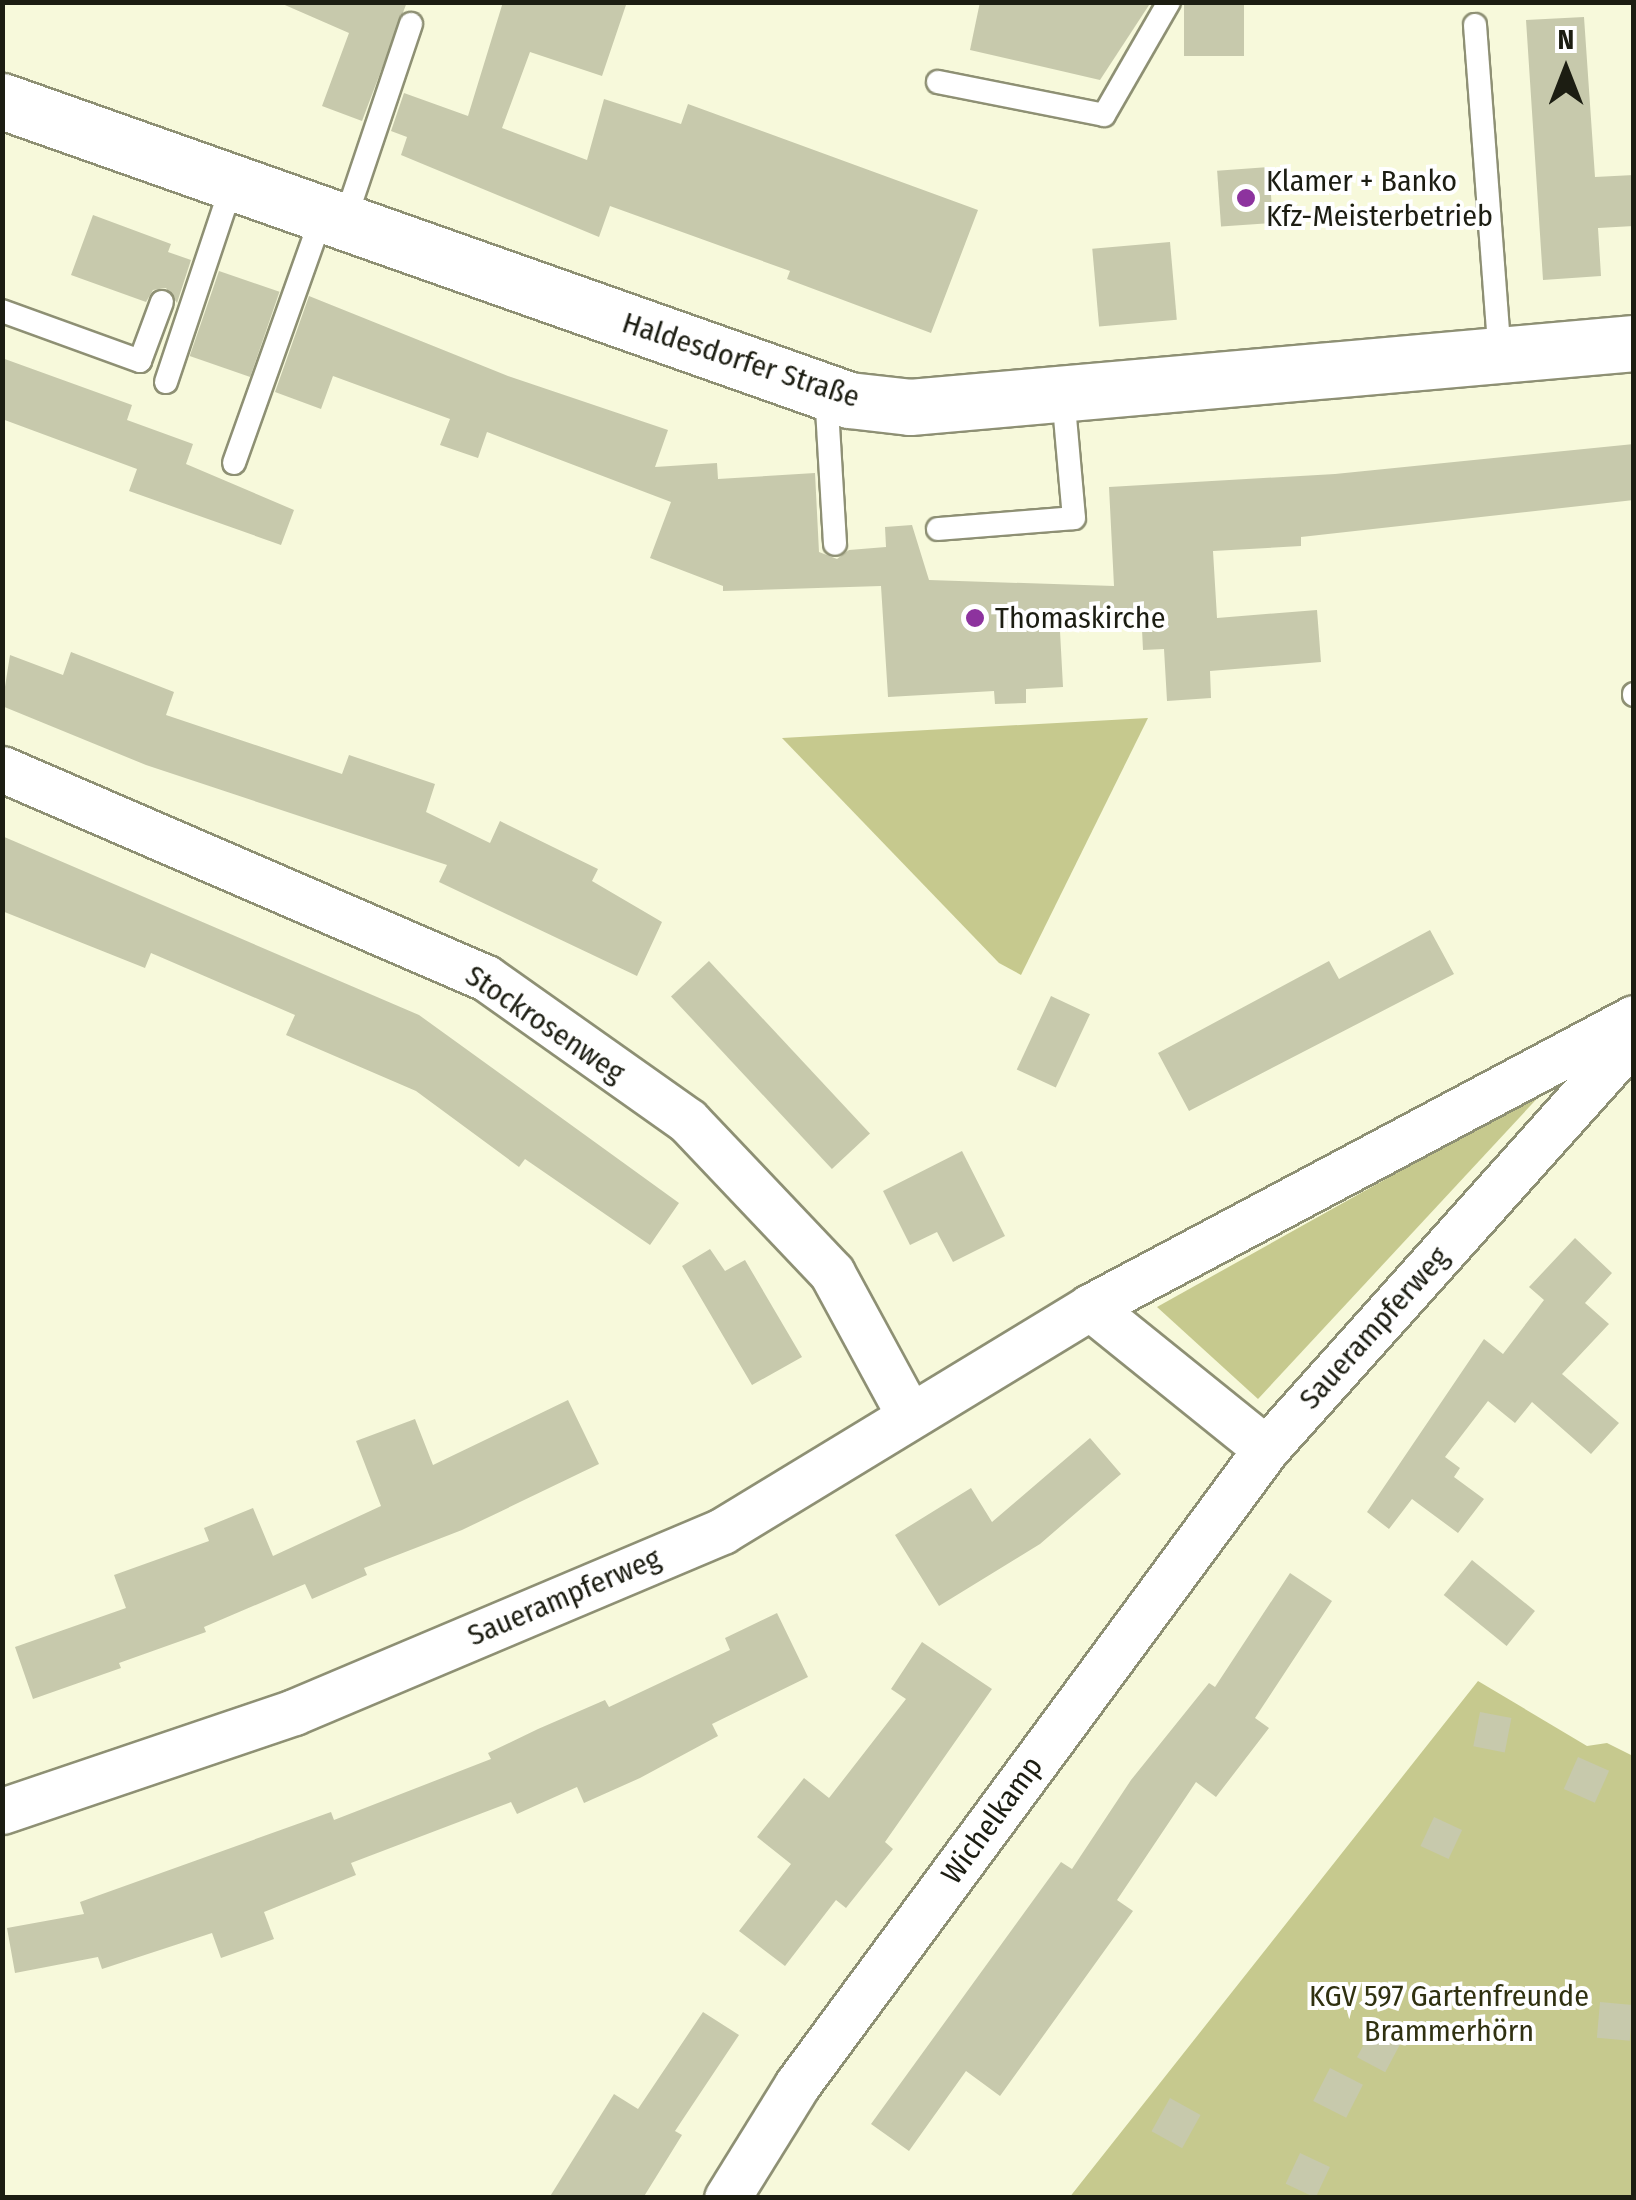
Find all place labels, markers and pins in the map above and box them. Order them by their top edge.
place label: Klamer + Banko Kfz-Meisterbetrieb [1266,163,1493,234]
marker: Klamer + Banko Kfz-Meisterbetrieb [1235,187,1257,209]
place label: Thomaskirche [995,600,1165,636]
marker: Thomaskirche [964,607,986,629]

